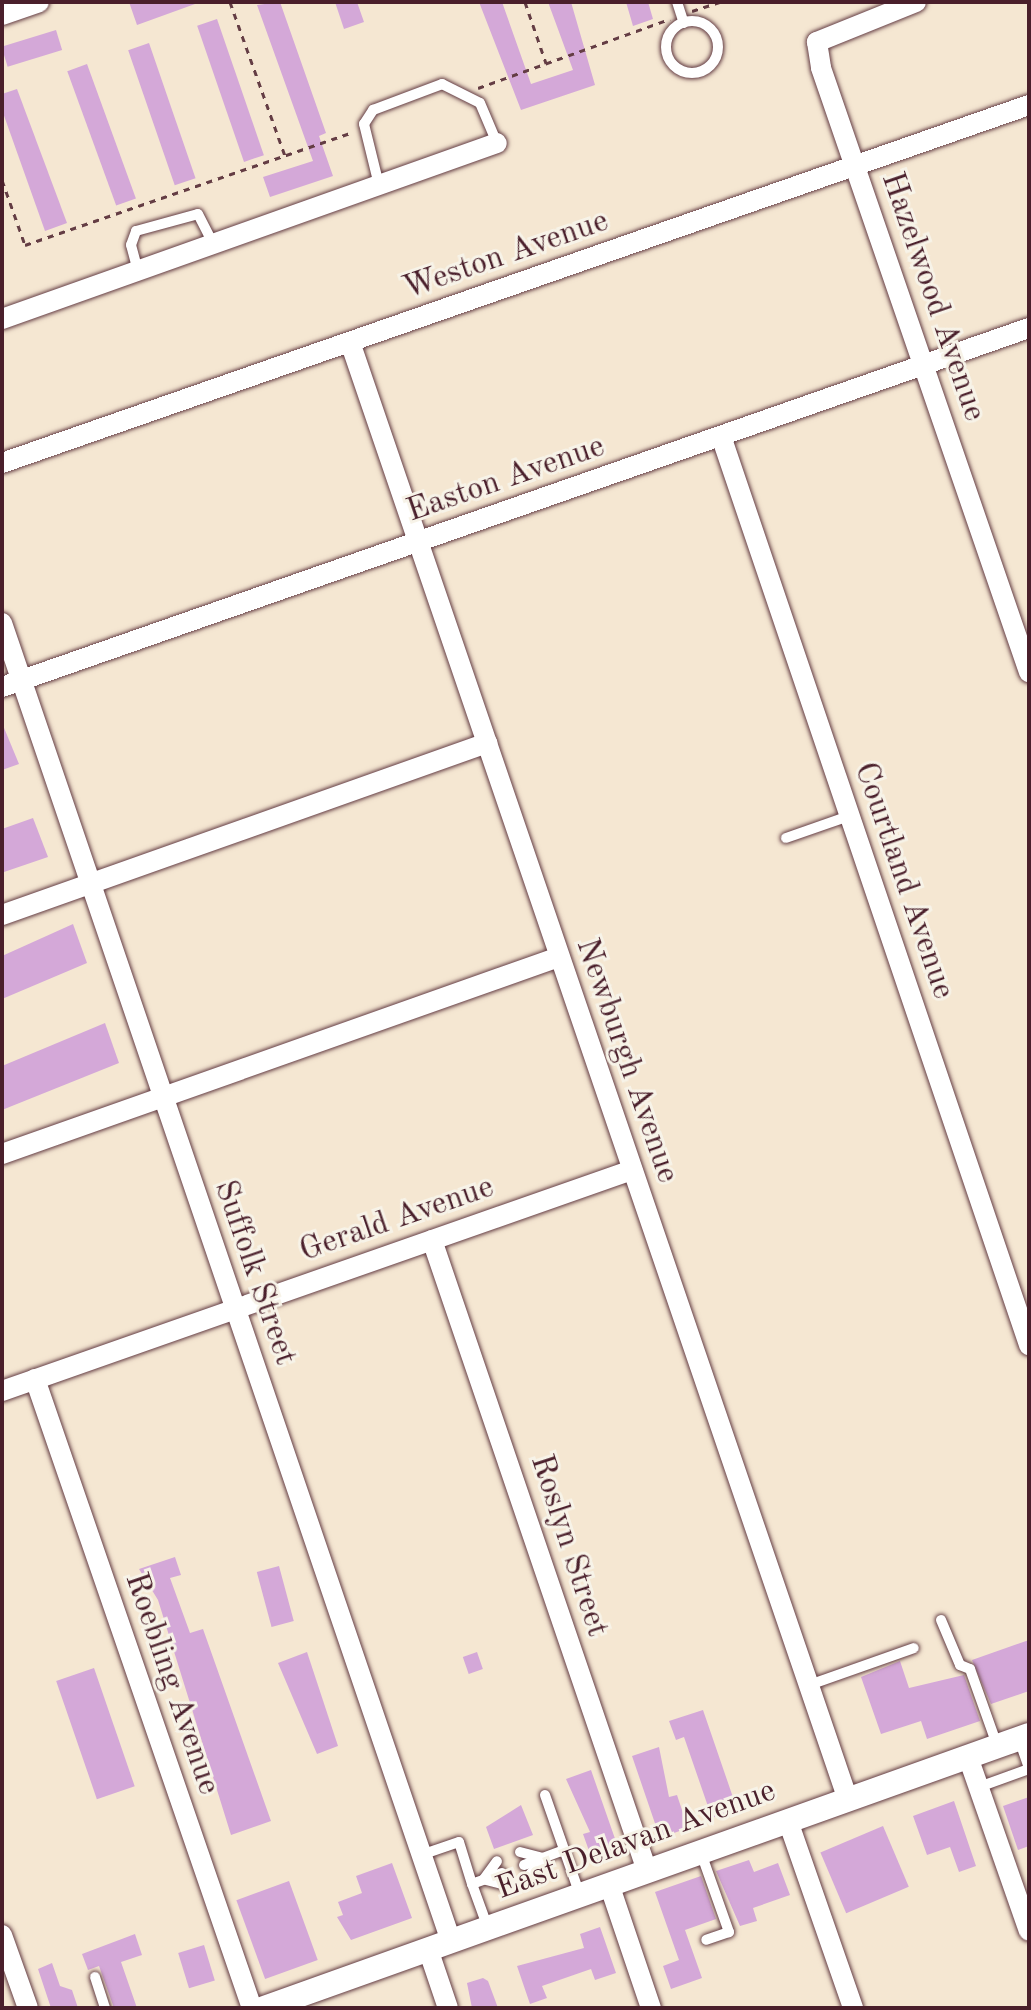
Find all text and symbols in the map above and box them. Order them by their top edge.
street label: Hazelwood Avenue [871,167,993,427]
street label: Weston Avenue [398,203,614,309]
street label: Easton Avenue [402,428,610,532]
street label: Courtland Avenue [845,758,961,1004]
street label: Newburgh Avenue [566,934,686,1188]
street label: Gerald Avenue [295,1169,499,1271]
street label: Suffolk Street [204,1176,304,1370]
street label: Roslyn Street [520,1450,616,1642]
street label: Roebling Avenue [115,1568,227,1800]
street label: East Delavan Avenue [491,1773,781,1909]

